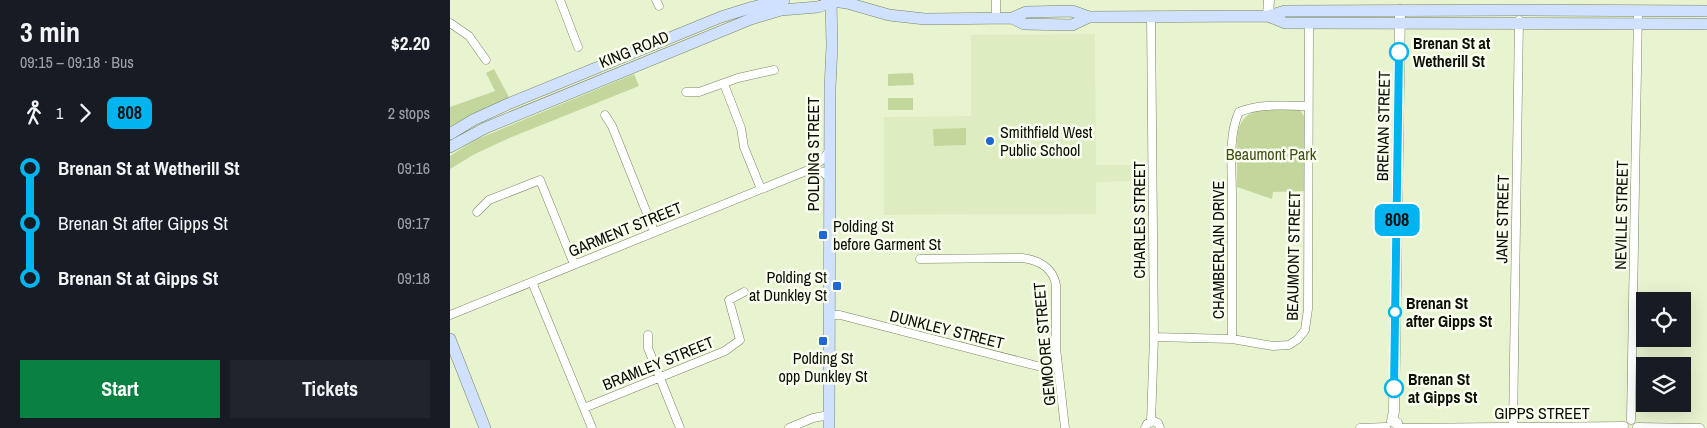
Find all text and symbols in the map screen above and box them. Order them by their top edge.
text: 3 min [20,13,80,51]
street label: KING ROAD [596,25,672,73]
text: $2.20 [391,30,430,56]
place label: Brenan St at Wetherill St [1413,32,1491,72]
marker: Brenan St at Wetherill St [1389,42,1409,62]
text: 09:15 – 09:18 · Bus [20,51,134,73]
street label: BRENAN STREET [1371,71,1395,181]
street label: POLDING STREET [802,97,824,211]
icon: walk [20,99,48,127]
icon: forward [71,99,99,127]
text: 808 [117,100,142,125]
text: 1 [56,102,63,124]
text: 2 stops [388,102,430,124]
place label: Smithfield West Public School [1000,121,1093,161]
marker: Smithfield West Public School [984,135,996,147]
park label: Beaumont Park [1226,143,1317,165]
text: Brenan St at Wetherill St [58,155,240,181]
text: 09:16 [397,157,430,179]
street label: NEVILLE STREET [1609,160,1633,270]
street label: CHARLES STREET [1128,161,1150,279]
street label: JANE STREET [1490,174,1514,264]
street label: CHAMBERLAIN DRIVE [1207,181,1229,319]
street label: BEAUMONT STREET [1281,191,1305,321]
street label: GARMENT STREET [565,196,685,262]
line badge: 808 [1368,204,1426,236]
text: 808 [1385,207,1409,232]
text: Brenan St after Gipps St [58,210,228,236]
text: 09:17 [397,212,430,234]
place label: Polding St before Garment St [833,215,941,255]
marker: Polding St before Garment St [817,229,829,241]
text: Brenan St at Gipps St [58,265,218,291]
place label: Polding St at Dunkley St [749,266,827,306]
text: 09:18 [397,267,430,289]
marker: Polding St at Dunkley St [831,280,843,292]
street label: GEMOORE STREET [1028,281,1060,407]
place label: Brenan St after Gipps St [1406,292,1493,332]
map controls [1636,292,1691,412]
button: locate [1636,292,1691,347]
street label: DUNKLEY STREET [888,304,1006,354]
marker: Brenan St after Gipps St [1388,305,1402,319]
street label: BRAMLEY STREET [599,331,717,395]
marker: Polding St opp Dunkley St [817,335,829,347]
place label: Polding St opp Dunkley St [779,347,868,387]
button: layers [1636,357,1691,412]
button: Start [20,360,220,418]
button: Tickets [230,360,430,418]
place label: Brenan St at Gipps St [1408,368,1478,408]
marker: Brenan St at Gipps St [1384,378,1404,398]
street label: GIPPS STREET [1494,402,1590,424]

